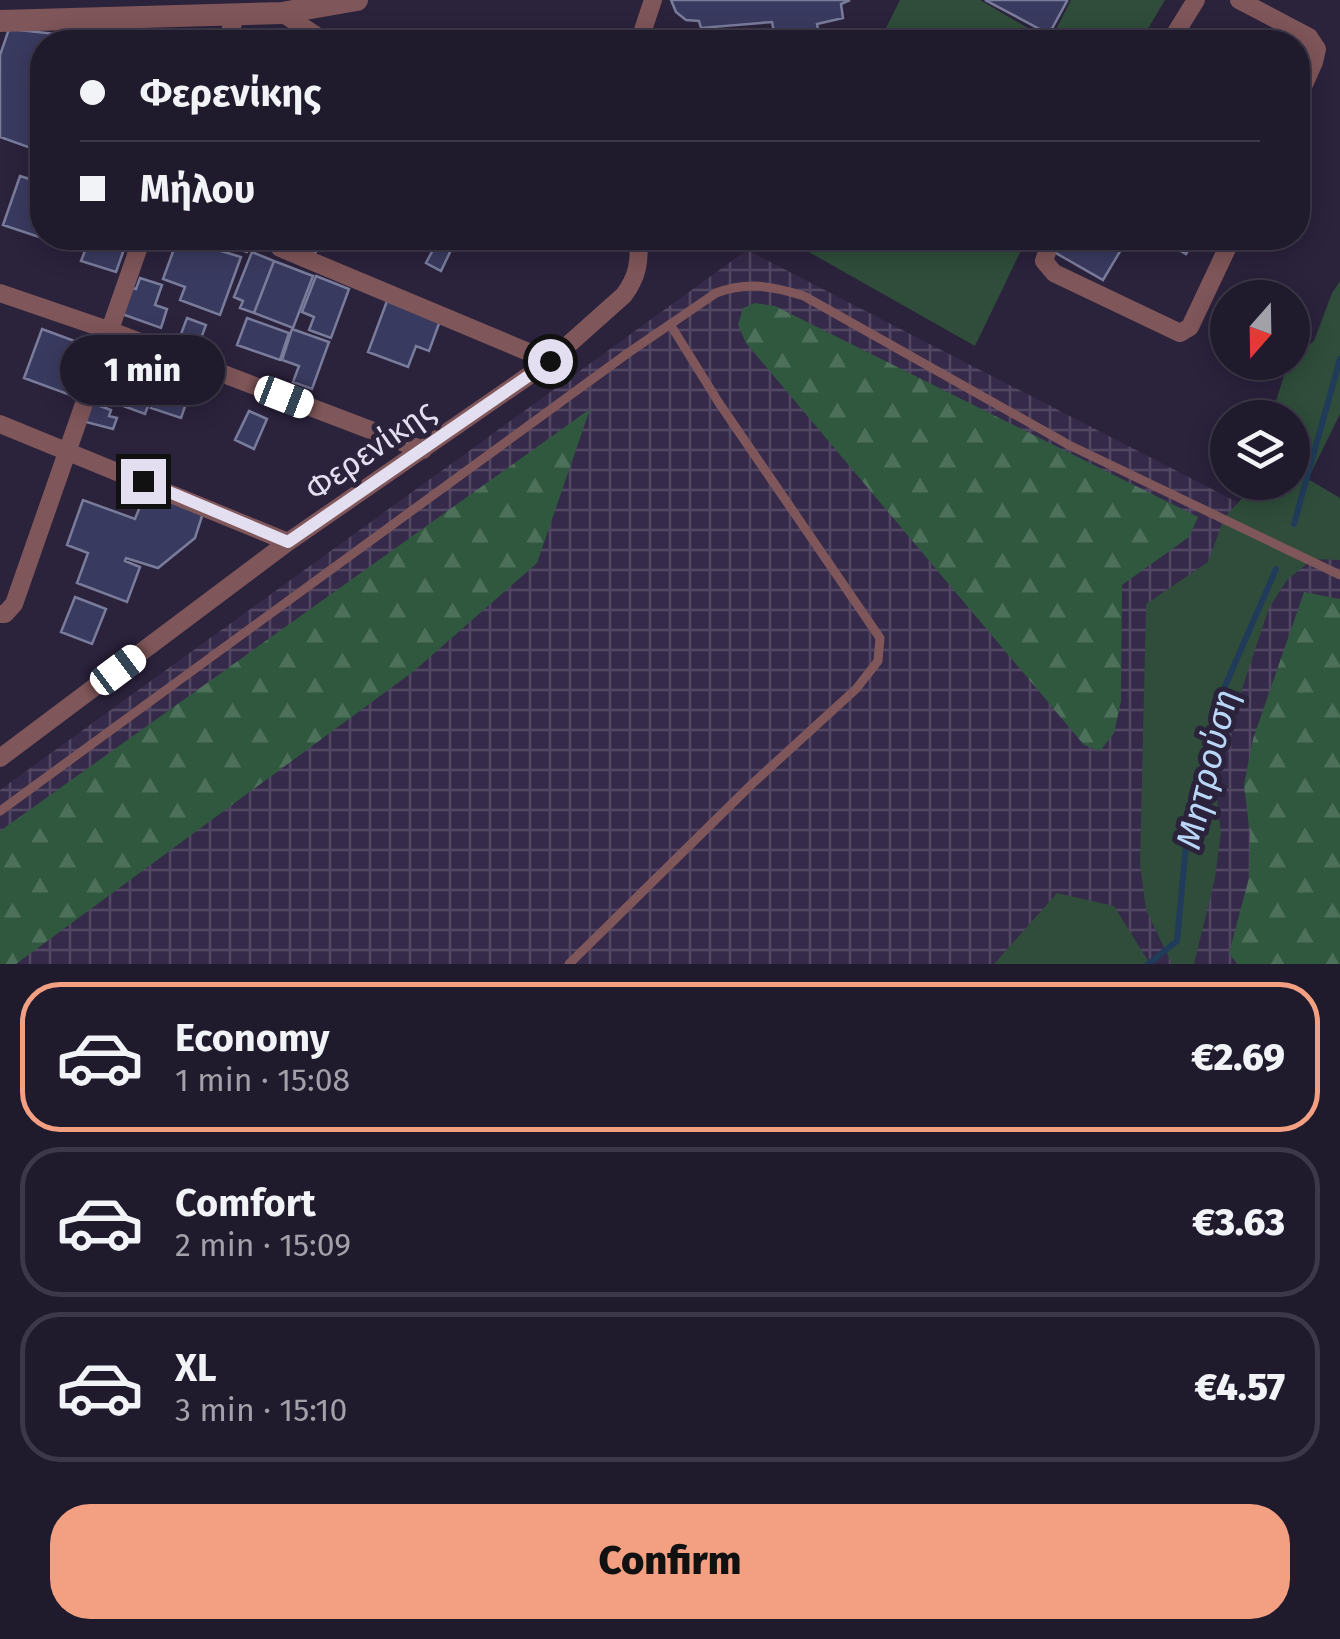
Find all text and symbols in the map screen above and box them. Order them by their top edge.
text: Φερενίκης [140,70,321,116]
text: Μήλου [140,166,255,212]
north arrow [1210,280,1310,380]
map controls [1210,280,1310,500]
callout: 1 min [61,336,226,406]
route start [528,339,573,384]
text: 1 min [104,351,181,389]
car [251,372,317,422]
street label: Φερενίκης [298,392,442,508]
button: layers [1210,400,1310,500]
route end [121,459,166,504]
car [85,640,151,700]
water label: Μητρούση [1167,685,1247,853]
icon: car [55,1012,145,1102]
text: Economy [175,1015,330,1061]
text: €2.69 [1191,1034,1285,1080]
text: 1 min · 15:08 [175,1061,350,1099]
icon: car [55,1177,145,1267]
text: Comfort [175,1180,316,1226]
text: €3.63 [1192,1199,1285,1245]
text: 2 min · 15:09 [175,1226,351,1264]
icon: car [55,1342,145,1432]
text: XL [175,1345,217,1391]
text: €4.57 [1195,1364,1285,1410]
text: 3 min · 15:10 [175,1391,347,1429]
button: Confirm [50,1504,1290,1619]

